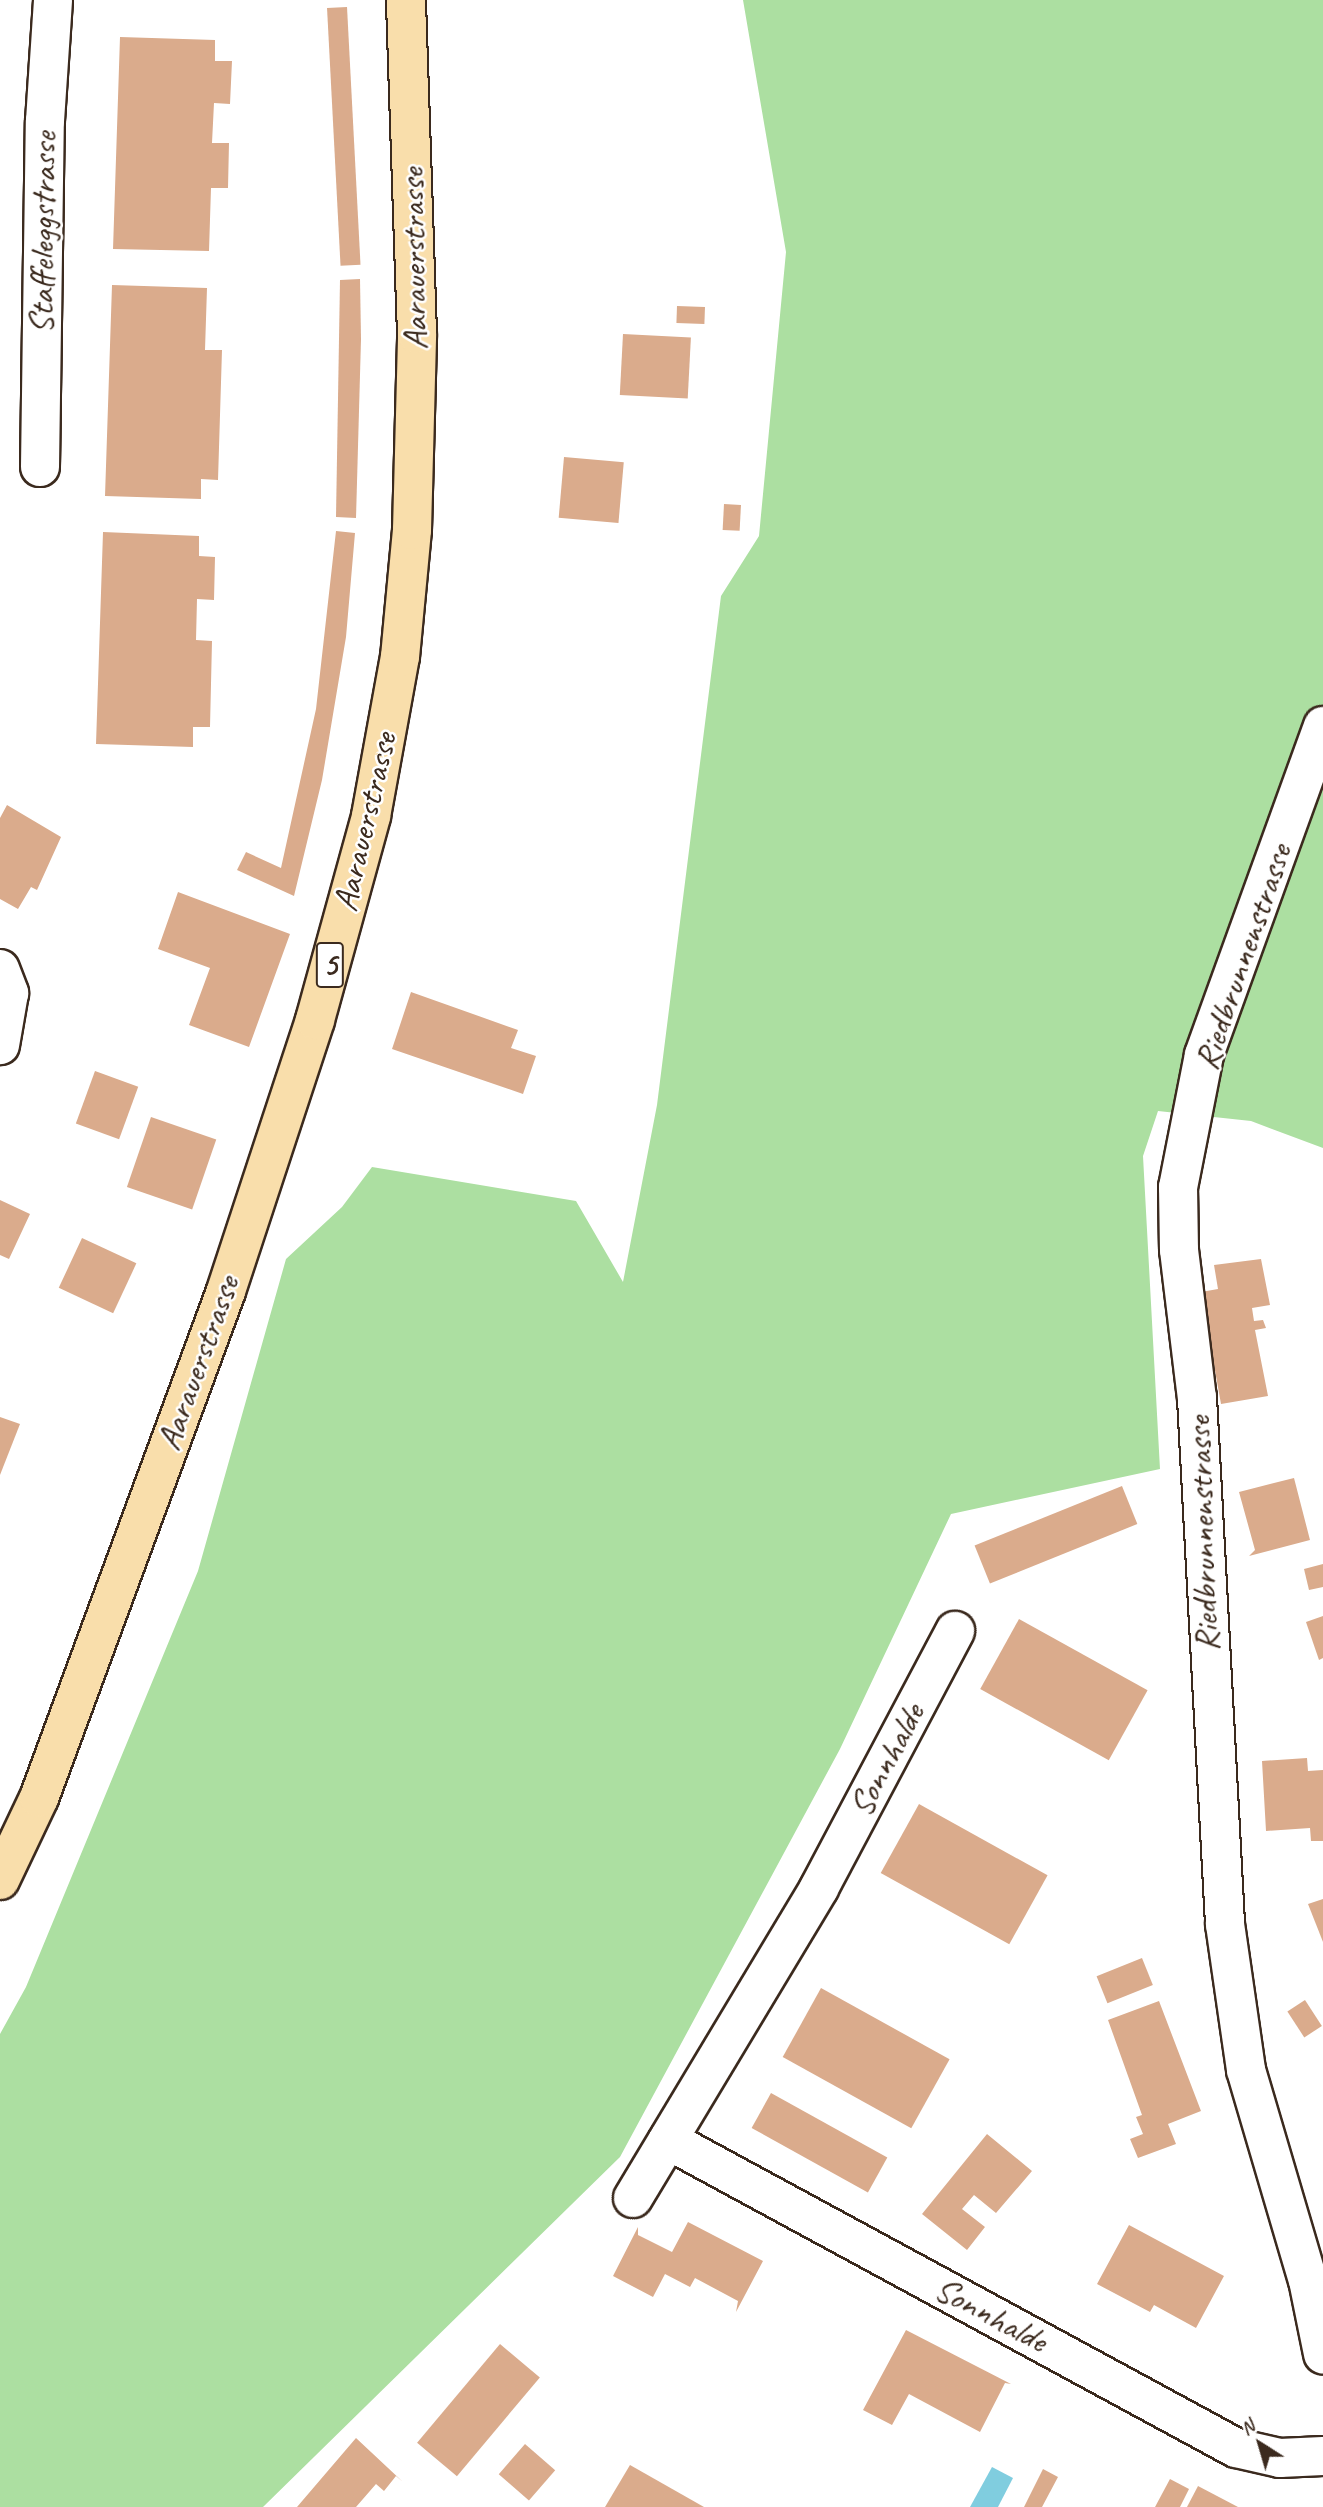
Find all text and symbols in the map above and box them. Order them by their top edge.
street label: Staffeleggstrasse [20,132,66,334]
street label: Aarauerstrasse [391,168,437,350]
street label: Aarauerstrasse [324,729,406,915]
street label: Riedbrunnenstrasse [1185,839,1301,1075]
road number: 5 [314,936,346,995]
street label: Aarauerstrasse [147,1270,249,1456]
street label: Riedbrunnenstrasse [1178,1416,1228,1652]
street label: Sonnhalde [840,1697,934,1823]
street label: Sonnhalde [928,2268,1054,2362]
north arrow [1225,2409,1295,2479]
text: N [1235,2414,1259,2440]

